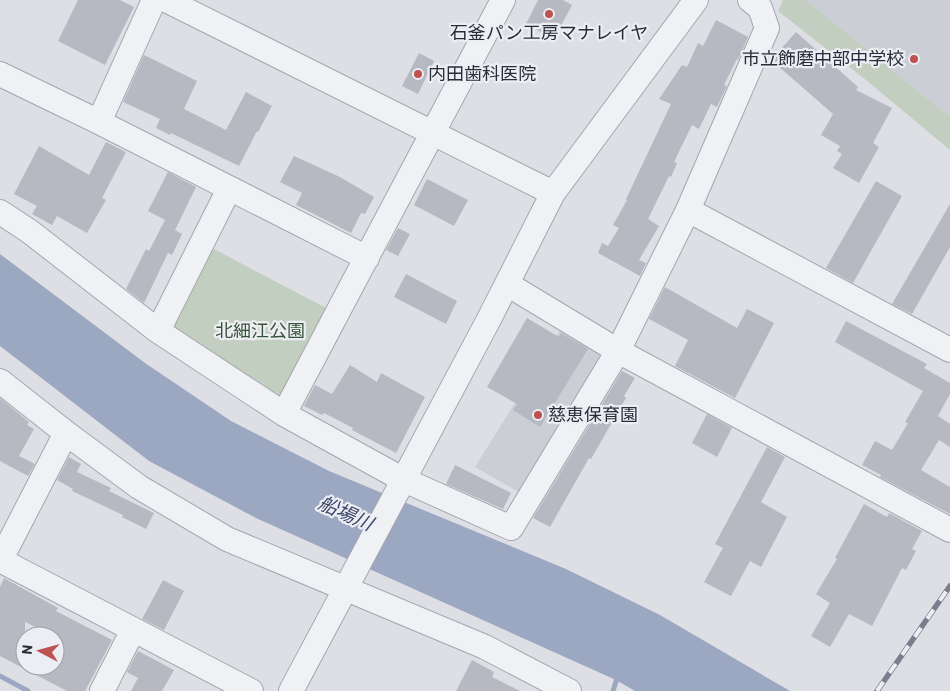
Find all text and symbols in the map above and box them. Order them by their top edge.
marker: 石釜パン工房マナレイヤ [543,8,555,20]
place label: 石釜パン工房マナレイヤ [450,21,648,43]
place label: 市立飾磨中部中学校 [742,47,904,69]
marker: 市立飾磨中部中学校 [908,53,920,65]
place label: 内田歯科医院 [428,62,536,84]
marker: 内田歯科医院 [412,68,424,80]
park label: 北細江公園 [215,319,305,341]
place label: 慈恵保育園 [548,403,638,425]
marker: 慈恵保育園 [532,409,544,421]
water label: 船場川 [315,490,379,535]
north arrow [15,626,65,676]
text: N [18,644,36,655]

